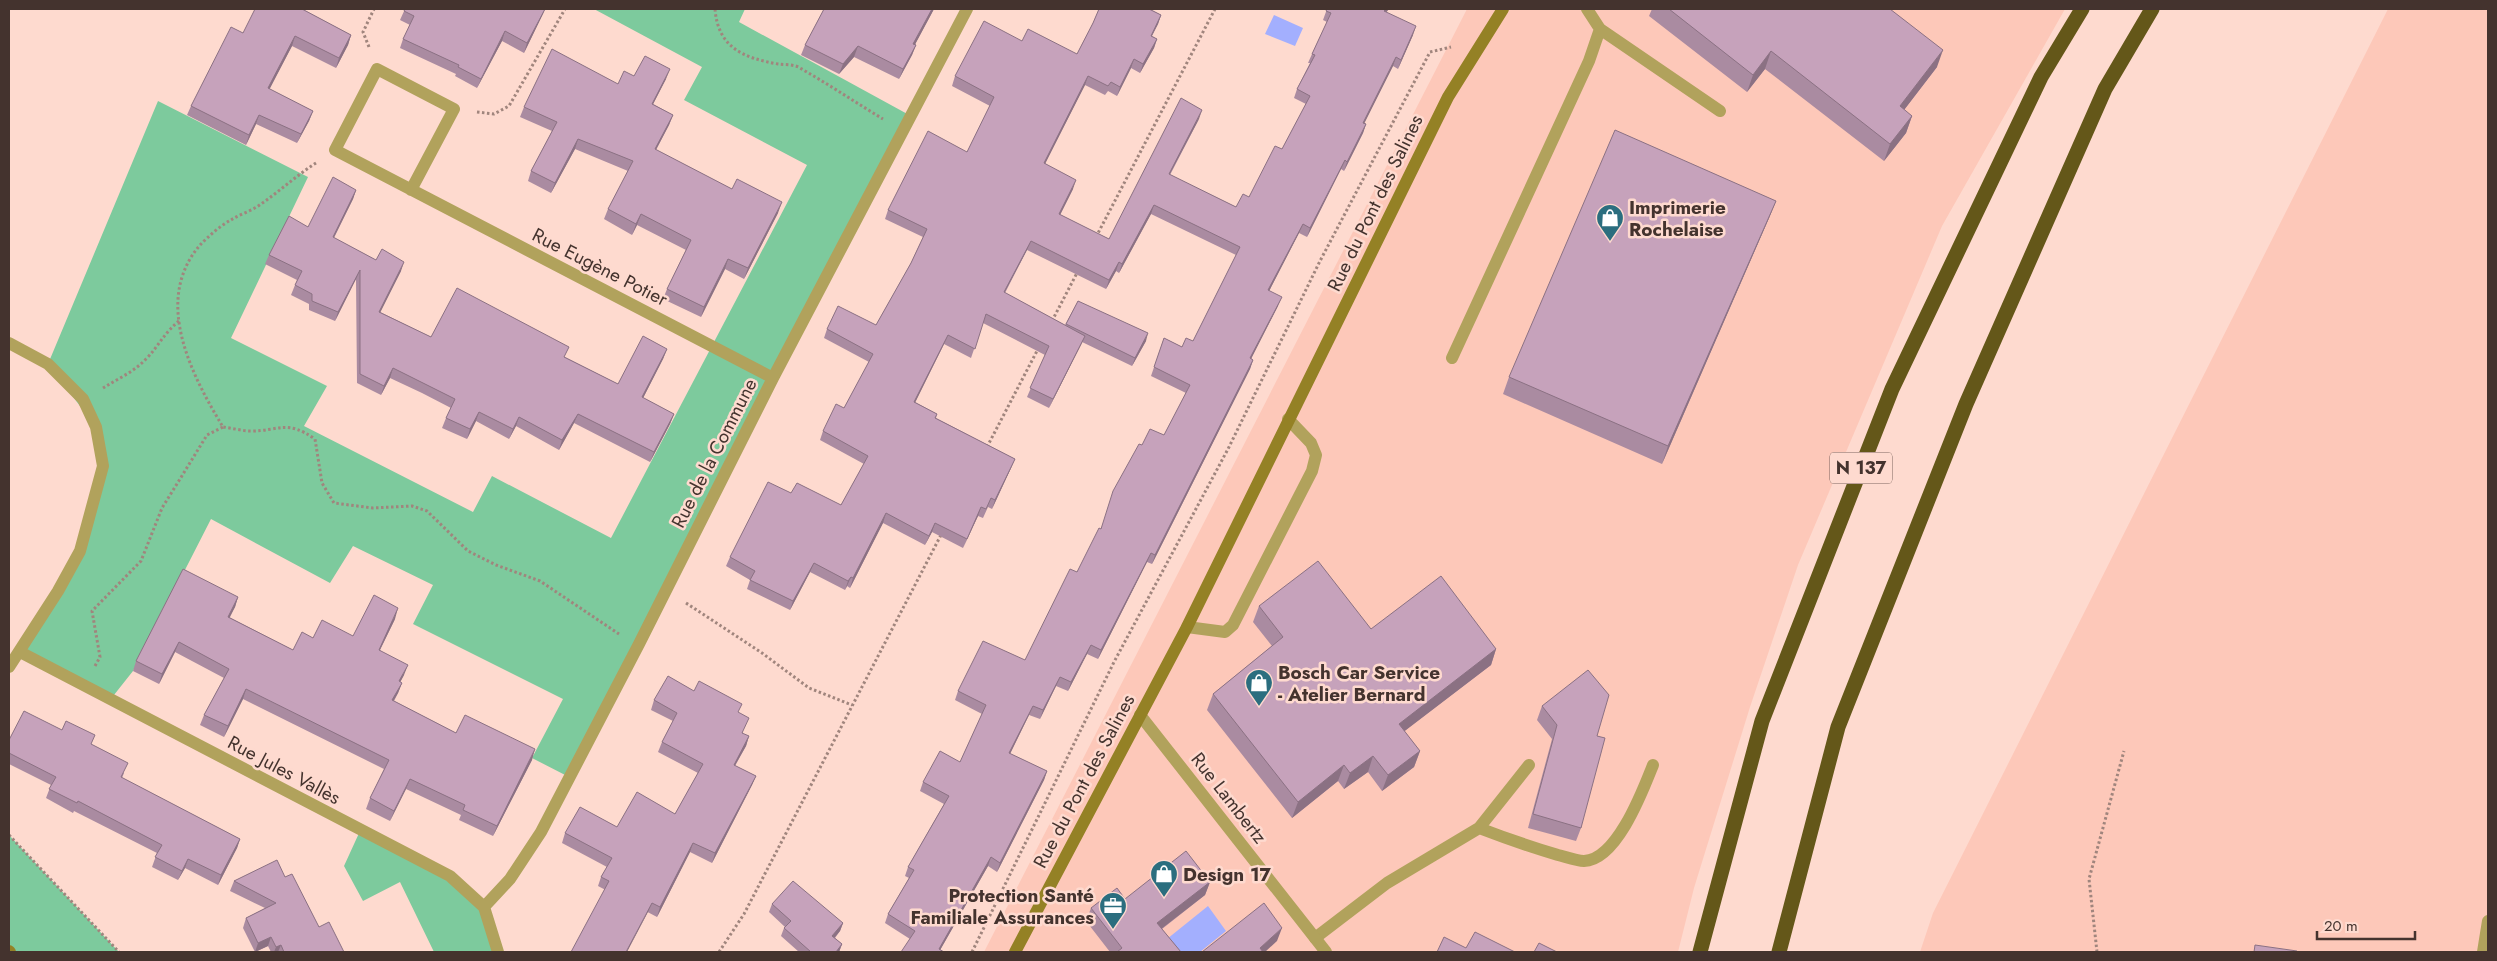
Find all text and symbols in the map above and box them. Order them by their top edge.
street label: Rue du Pont des Salines [1320,110,1430,296]
place label: Imprimerie Rochelaise [1629,194,1726,243]
shop icon: Imprimerie Rochelaise [1595,203,1625,242]
street label: Rue Eugène Potier [528,221,673,313]
street label: Rue de la Commune [665,373,763,532]
road number: N 137 [1830,452,1892,483]
place label: Bosch Car Service - Atelier Bernard [1278,659,1440,708]
shop icon: Bosch Car Service - Atelier Bernard [1244,668,1274,707]
street label: Rue du Pont des Salines [1027,689,1141,873]
street label: Rue Jules Vallès [223,729,345,811]
street label: Rue Lambertz [1185,747,1273,849]
shop icon: Design 17 [1149,859,1179,898]
place label: Design 17 [1183,861,1272,888]
place label: Protection Santé Familiale Assurances [911,882,1094,931]
office icon: Protection Santé Familiale Assurances [1098,891,1128,930]
scale bar [2317,908,2414,940]
text: 20 m [2324,915,2358,937]

